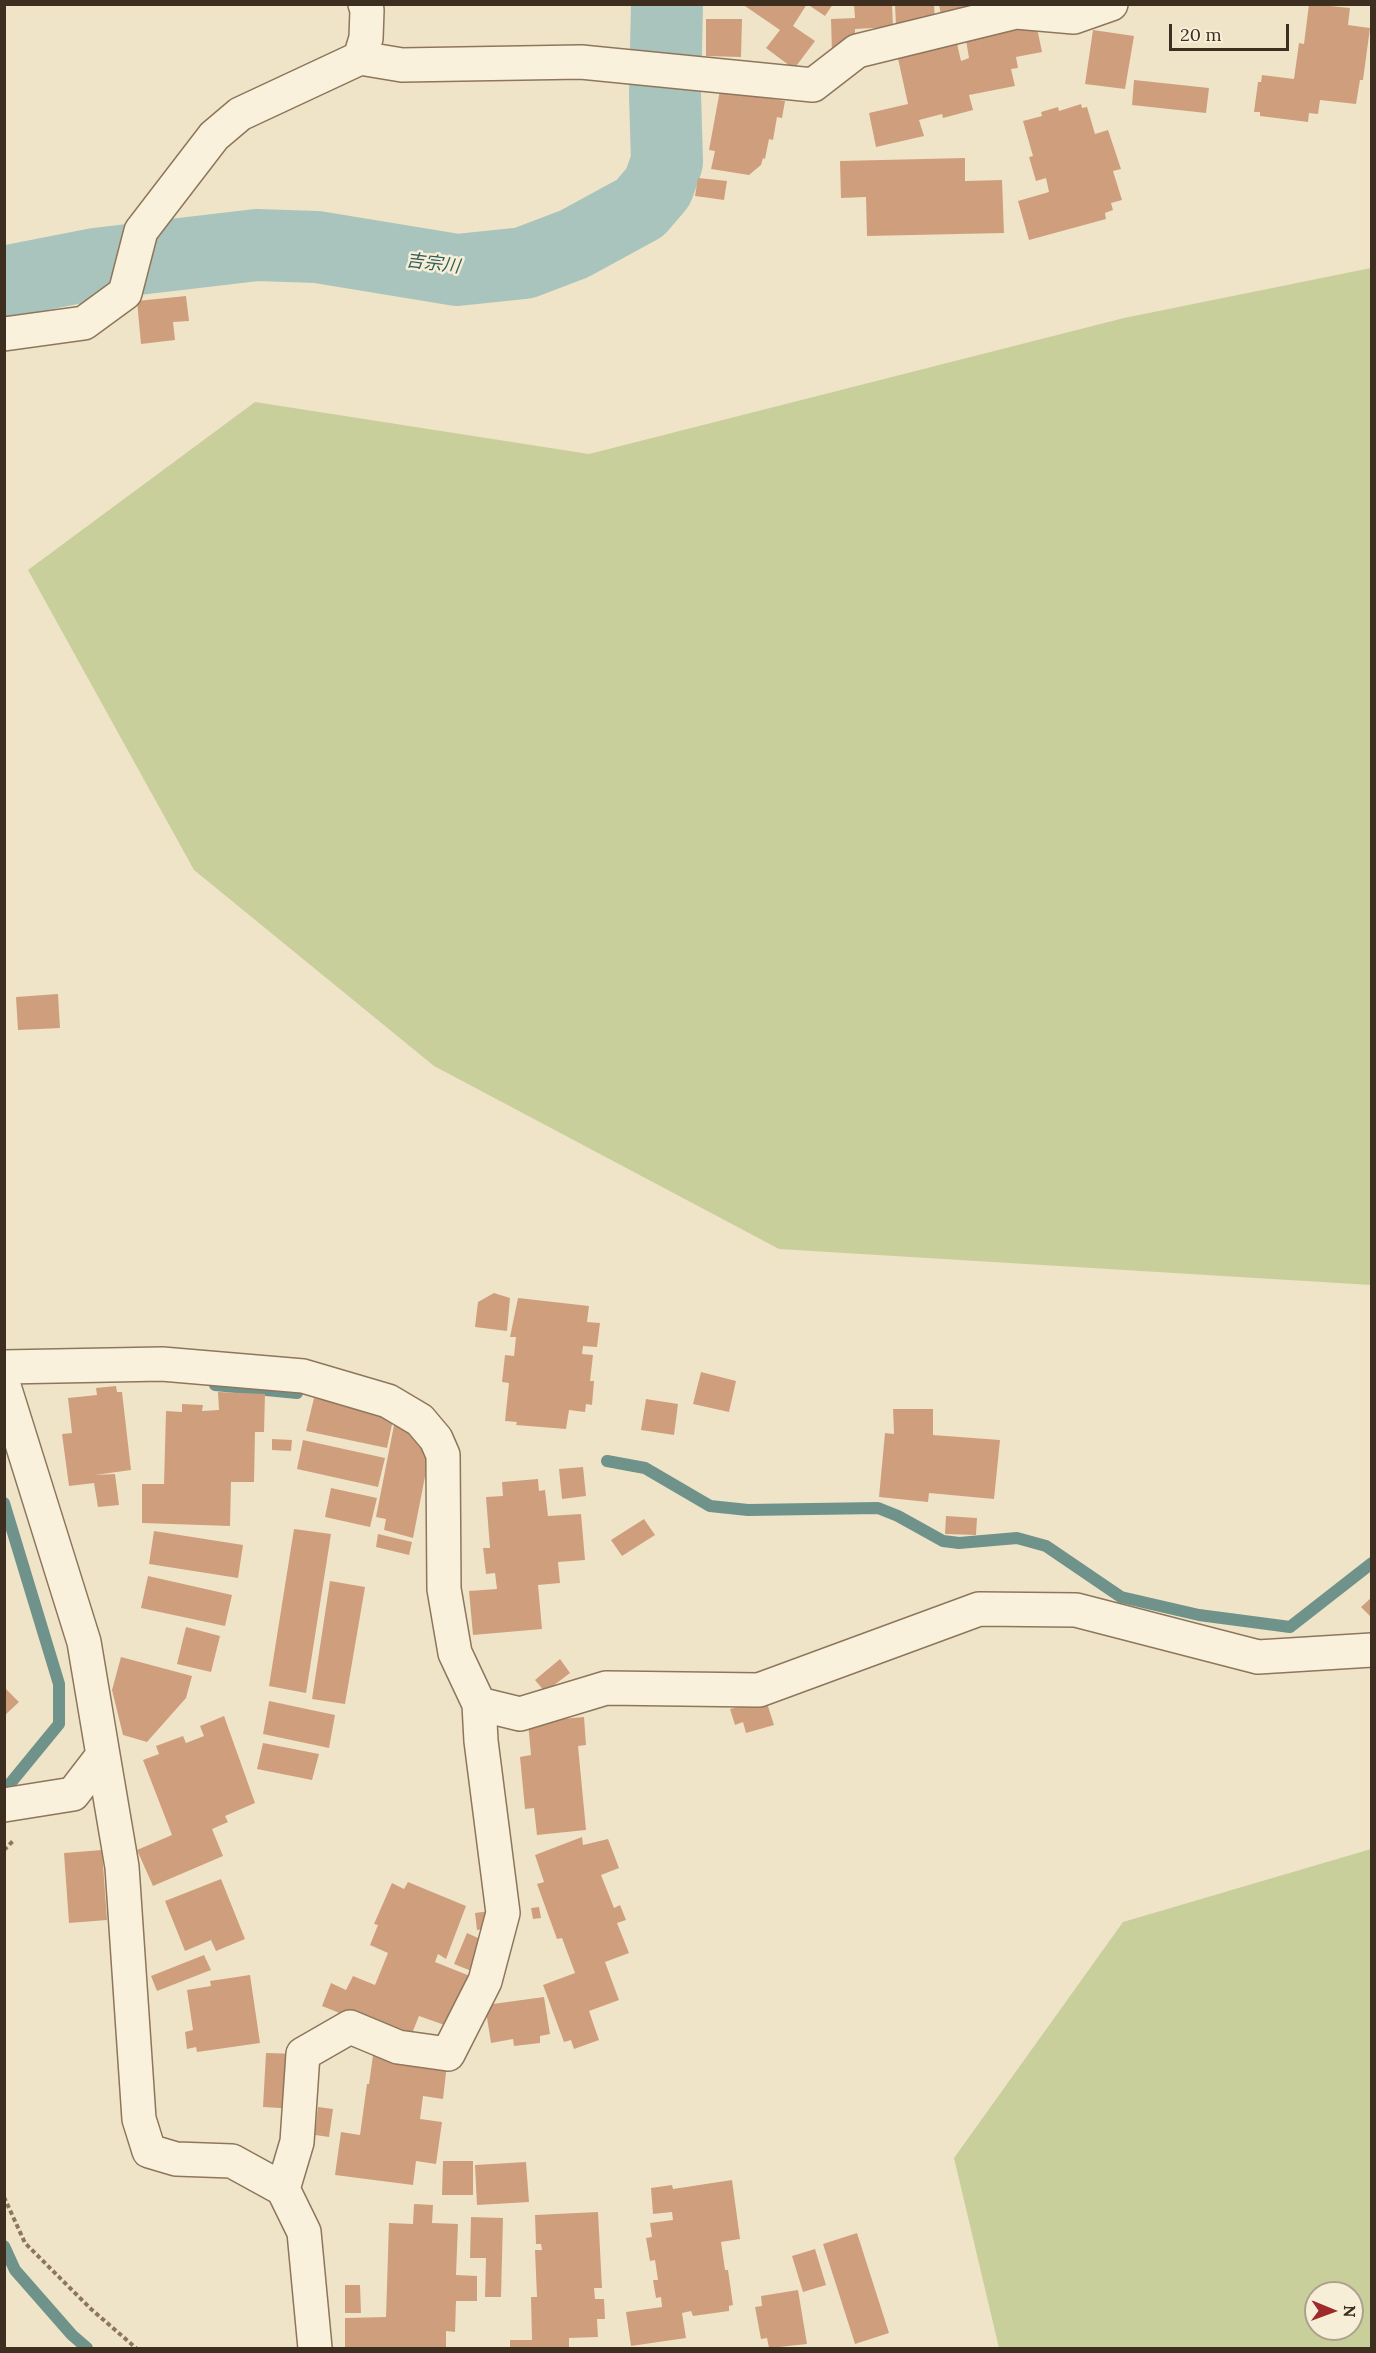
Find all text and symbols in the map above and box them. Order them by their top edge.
scale bar [1172,12,1292,50]
text: 20 m [1180,23,1222,46]
water label: 吉宗川 [405,250,461,278]
north arrow [1304,2281,1364,2341]
text: N [1340,2305,1360,2318]

